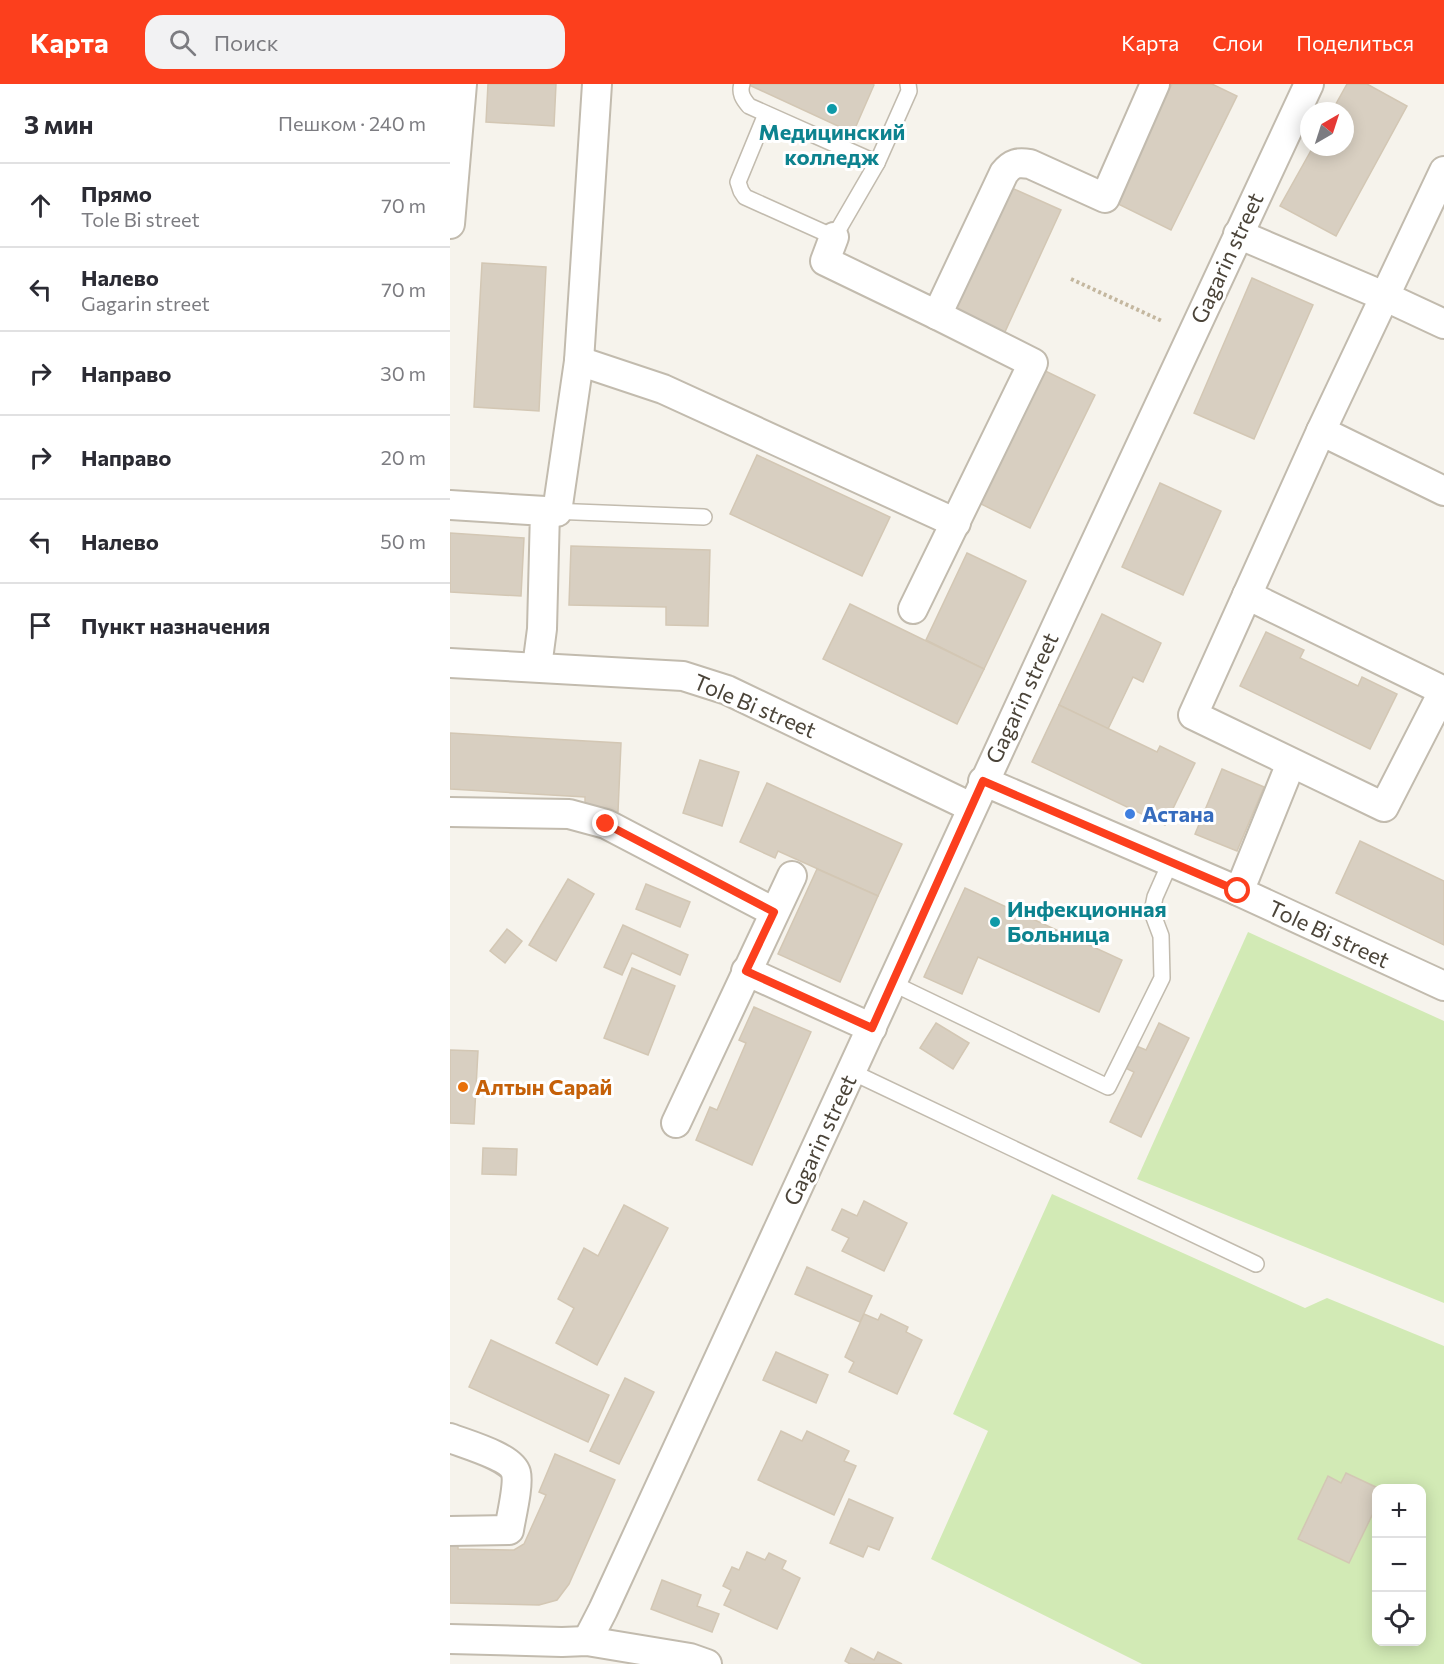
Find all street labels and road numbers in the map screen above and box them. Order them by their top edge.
street label: Gagarin street [1184,188,1269,328]
street label: Gagarin street [979,628,1064,768]
street label: Tole Bi street [690,668,821,743]
street label: Tole Bi street [1264,894,1394,973]
street label: Gagarin street [777,1070,862,1210]

